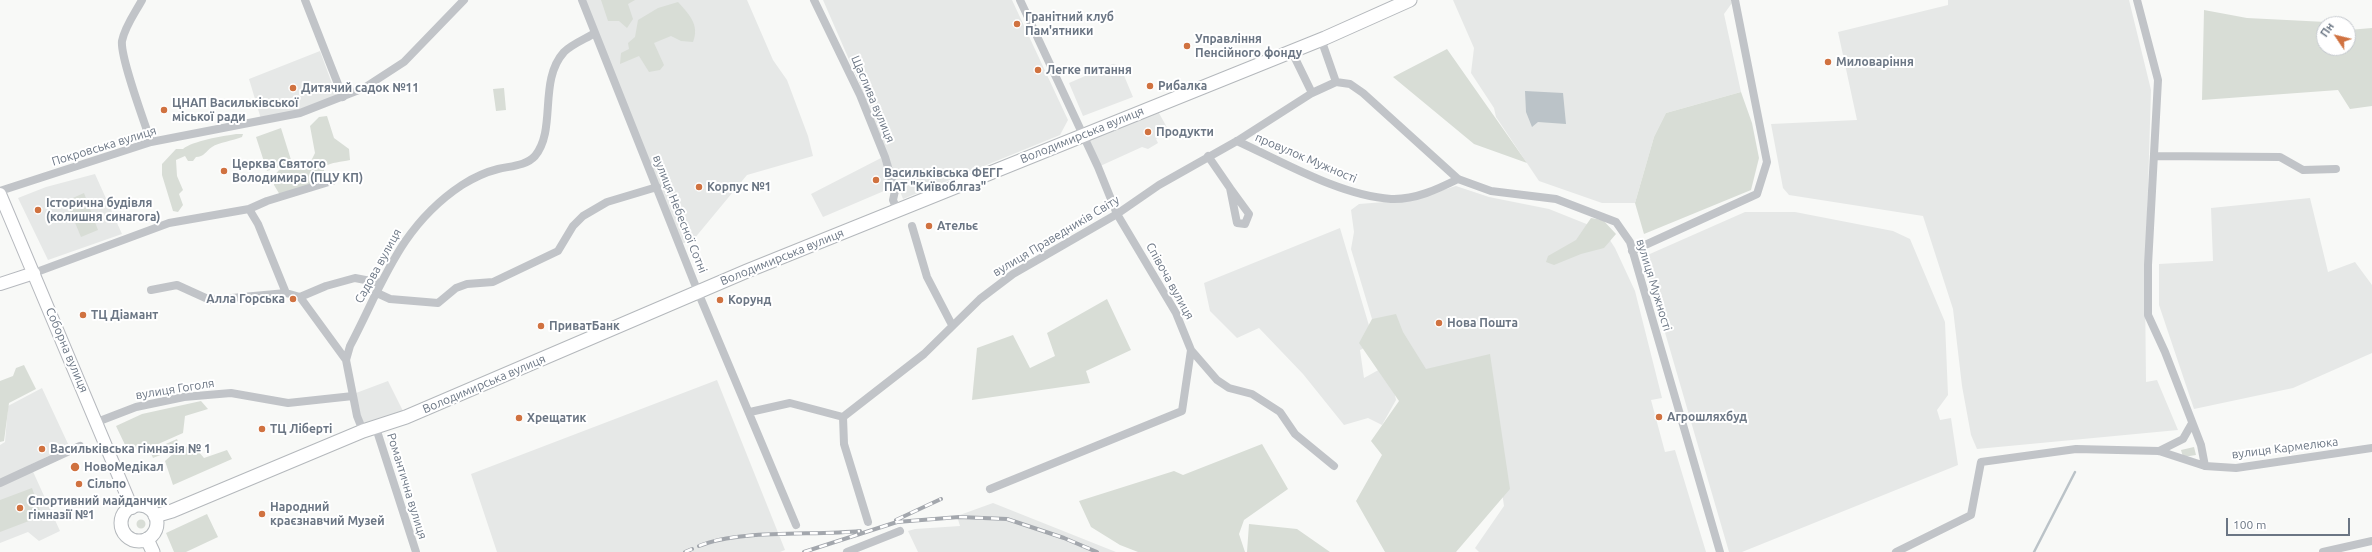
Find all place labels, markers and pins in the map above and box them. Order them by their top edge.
place label: Гранітний клуб Пам'ятники [1025,10,1114,38]
marker: Гранітний клуб Пам'ятники [1012,19,1022,29]
place label: Управління Пенсійного фонду [1195,32,1302,60]
marker: Управління Пенсійного фонду [1182,41,1192,51]
place label: Миловаріння [1836,55,1914,69]
marker: Миловаріння [1823,57,1833,67]
place label: Легке питання [1046,63,1132,77]
marker: Легке питання [1033,65,1043,75]
place label: Рибалка [1158,79,1207,93]
place label: Дитячий садок №11 [301,81,419,95]
marker: Рибалка [1145,81,1155,91]
marker: Дитячий садок №11 [288,83,298,93]
place label: ЦНАП Васильківської міської ради [172,96,298,124]
marker: ЦНАП Васильківської міської ради [159,105,169,115]
place label: Продукти [1156,125,1214,139]
marker: Продукти [1143,127,1153,137]
place label: Церква Святого Володимира (ПЦУ КП) [232,157,363,185]
marker: Церква Святого Володимира (ПЦУ КП) [219,166,229,176]
place label: Васильківська ФЕГГ ПАТ "Київоблгаз" [884,166,1003,194]
marker: Васильківська ФЕГГ ПАТ "Київоблгаз" [871,175,881,185]
place label: Корпус №1 [707,180,771,194]
marker: Корпус №1 [694,182,704,192]
place label: Історична будівля (колишня синагога) [46,196,161,224]
marker: Історична будівля (колишня синагога) [33,205,43,215]
place label: Ательє [937,219,978,233]
marker: Ательє [924,221,934,231]
place label: Алла Горська [206,292,285,306]
place label: Корунд [728,293,771,307]
marker: Алла Горська [288,294,298,304]
marker: Корунд [715,295,725,305]
place label: ТЦ Діамант [91,308,158,322]
marker: ТЦ Діамант [78,310,88,320]
place label: Нова Пошта [1447,316,1518,330]
marker: Нова Пошта [1434,318,1444,328]
place label: ПриватБанк [549,319,620,333]
marker: ПриватБанк [536,321,546,331]
place label: Агрошляхбуд [1667,410,1747,424]
place label: Хрещатик [527,411,586,425]
marker: Агрошляхбуд [1654,412,1664,422]
marker: Хрещатик [514,413,524,423]
place label: ТЦ Ліберті [270,422,332,436]
marker: ТЦ Ліберті [257,424,267,434]
place label: Васильківська гімназія № 1 [50,442,211,456]
marker: Васильківська гімназія № 1 [37,444,47,454]
place label: НовоМедікал [84,460,164,474]
marker: НовоМедікал [69,461,81,473]
place label: Сільпо [87,477,126,491]
marker: Сільпо [74,479,84,489]
place label: Спортивний майданчик гімназії №1 [28,494,167,522]
place label: Народний краєзнавчий Музей [270,500,385,528]
marker: Спортивний майданчик гімназії №1 [15,503,25,513]
marker: Народний краєзнавчий Музей [257,509,267,519]

